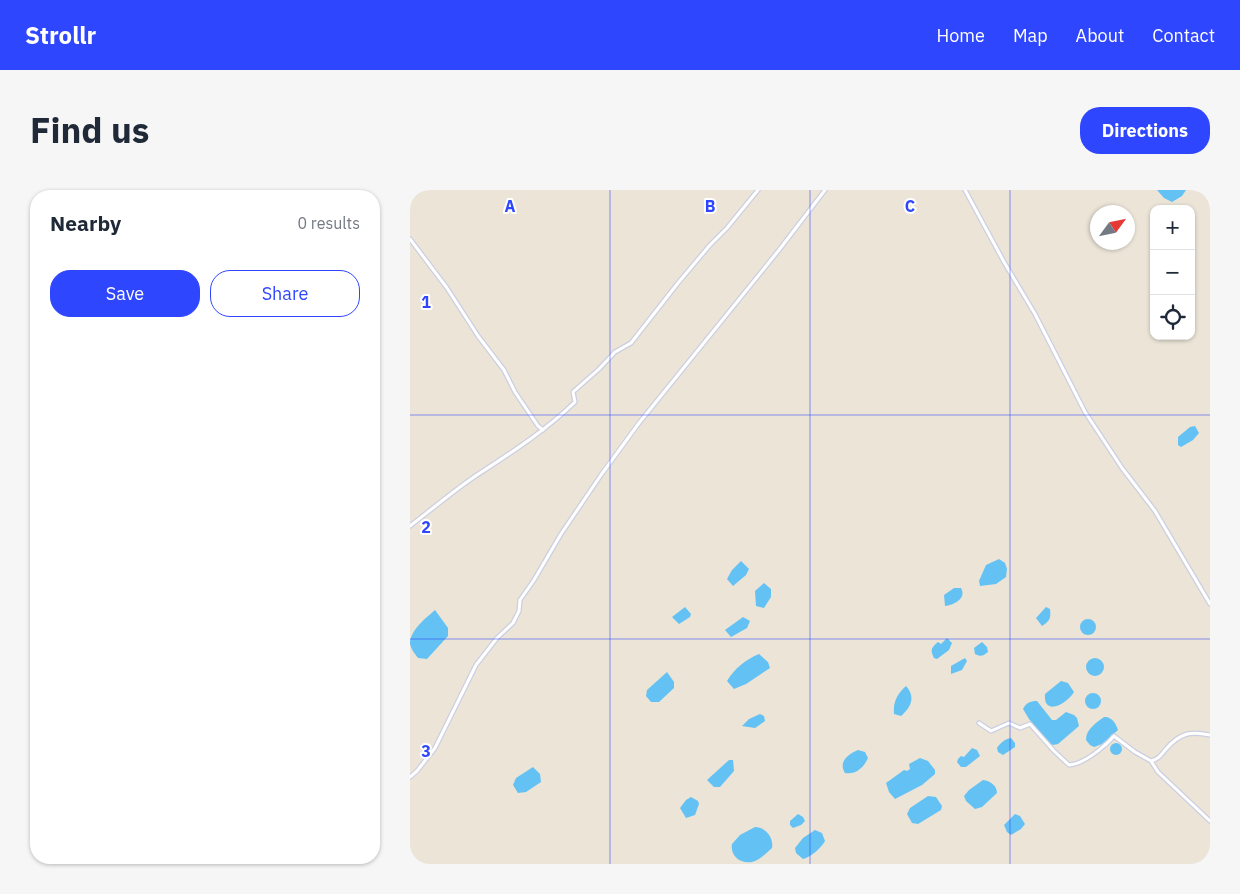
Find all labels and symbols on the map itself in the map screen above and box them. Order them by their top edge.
text: A [505,196,516,216]
text: B [705,196,716,216]
text: C [905,196,915,216]
north arrow [1090,205,1135,250]
text: 1 [421,292,431,312]
text: 2 [421,517,431,537]
text: 3 [421,741,431,761]

